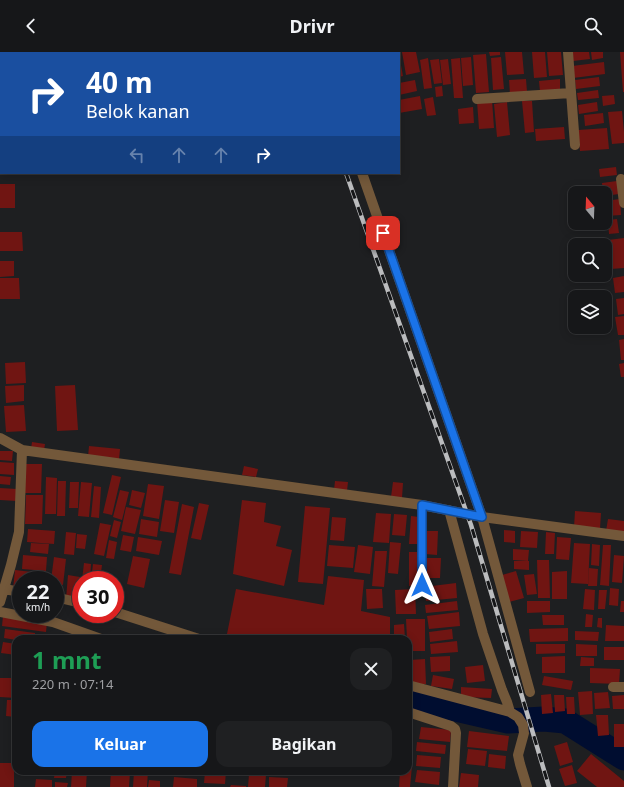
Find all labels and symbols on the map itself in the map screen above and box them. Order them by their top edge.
north arrow [568,186,612,230]
pin [366,216,400,250]
position arrow [401,564,443,606]
speed limit sign: 30 [72,571,124,623]

